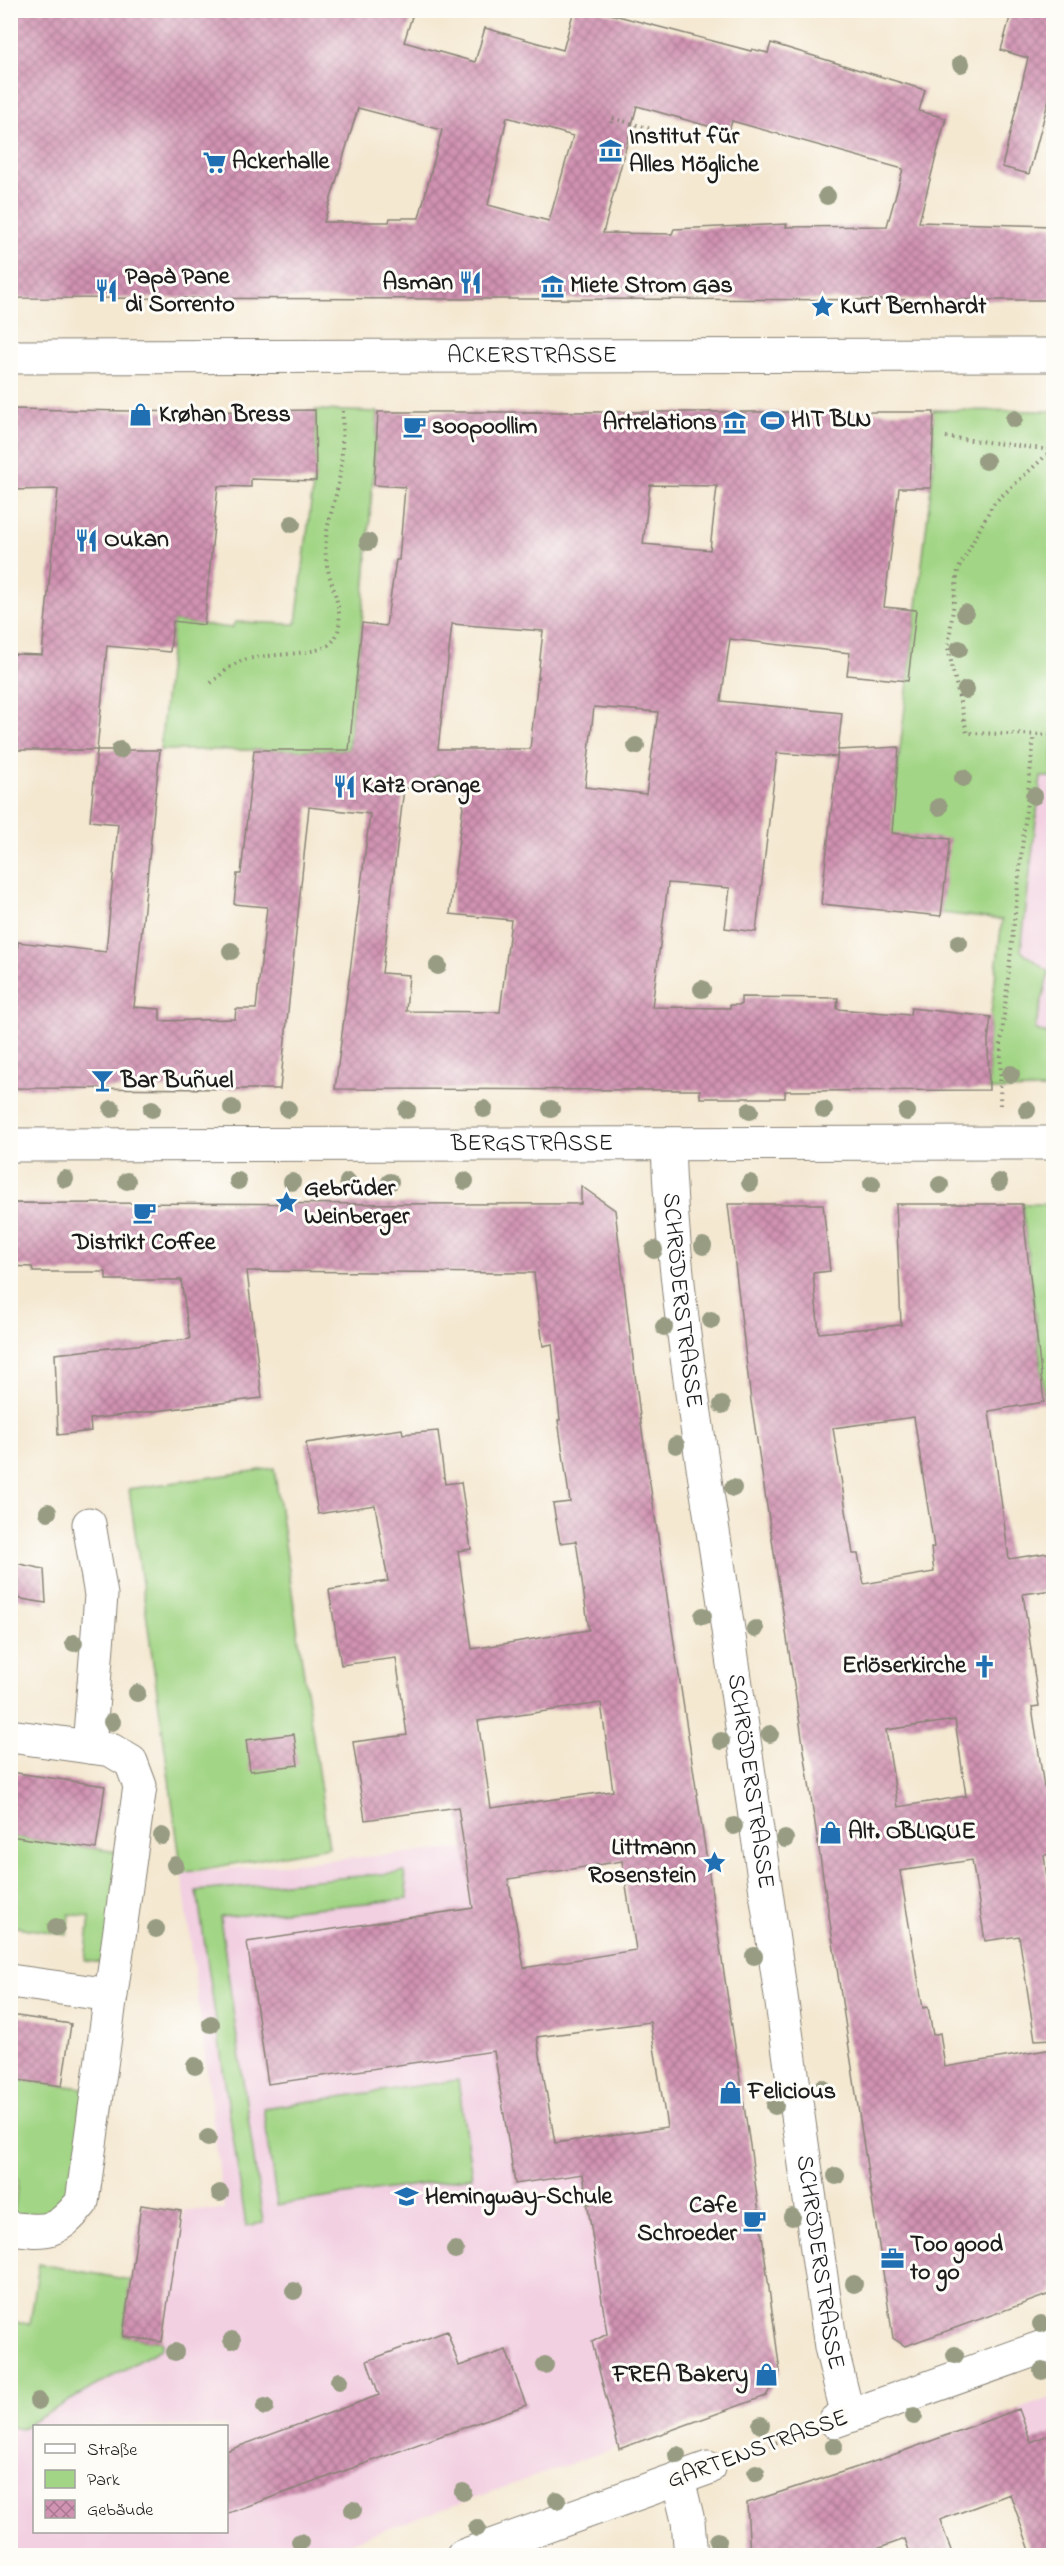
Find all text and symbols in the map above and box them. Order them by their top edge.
place label: Institut für Alles Mögliche [629,120,760,184]
museum icon: Institut für Alles Mögliche [598,138,624,164]
place label: Ackerhalle [232,145,331,180]
supermarket icon: Ackerhalle [201,149,227,175]
place label: Papà Pane di Sorrento [125,260,235,323]
place label: Asman [383,266,453,301]
place label: Miete Strom Gas [570,269,733,304]
restaurant icon: Asman [458,270,484,296]
museum icon: Miete Strom Gas [539,273,565,299]
restaurant icon: Papà Pane di Sorrento [94,278,120,304]
place label: Kurt Bernhardt [840,290,987,325]
place icon: Kurt Bernhardt [809,294,835,320]
street label: ACKERSTRASSE [447,338,617,374]
place label: Krøhan Bress [159,398,291,433]
shop icon: Krøhan Bress [128,402,154,428]
place label: HIT BLN [791,403,872,438]
place label: Artrelations [603,406,717,441]
sports icon: HIT BLN [760,407,786,433]
place label: soopoollim [432,410,538,445]
museum icon: Artrelations [722,410,748,436]
cafe icon: soopoollim [401,414,427,440]
place label: Oukan [104,523,169,558]
restaurant icon: Oukan [73,527,99,553]
place label: Katz Orange [362,769,482,805]
restaurant icon: Katz Orange [331,773,357,799]
place label: Bar Buñuel [120,1064,234,1099]
bar icon: Bar Buñuel [90,1068,116,1094]
street label: BERGSTRASSE [450,1126,613,1162]
place label: Gebrüder Weinberger [304,1172,410,1236]
place icon: Gebrüder Weinberger [273,1190,299,1216]
street label: SCHRÖDERSTRASSE [653,1191,711,1410]
cafe icon: Distrikt Coffee [131,1200,157,1226]
place label: Distrikt Coffee [72,1226,217,1261]
place label: Erlöserkirche [842,1649,967,1684]
church icon: Erlöserkirche [971,1653,997,1679]
street label: SCHRÖDERSTRASSE [717,1672,783,1891]
place label: Alt. OBLIQUE [848,1815,976,1850]
shop icon: Alt. OBLIQUE [817,1819,843,1845]
place label: Littmann Rosenstein [588,1831,696,1894]
place icon: Littmann Rosenstein [701,1849,727,1875]
place label: Felicious [747,2075,836,2110]
shop icon: Felicious [717,2079,743,2105]
street label: SCHRÖDERSTRASSE [786,2153,853,2373]
place label: Hemingway-Schule [425,2180,613,2216]
school or university icon: Hemingway-Schule [394,2184,420,2210]
place label: Cafe Schroeder [637,2189,738,2252]
cafe icon: Cafe Schroeder [742,2207,768,2233]
place label: Too good to go [909,2228,1004,2292]
office icon: Too good to go [879,2246,905,2272]
place label: FREA Bakery [612,2358,748,2394]
shop icon: FREA Bakery [753,2362,779,2388]
street label: GARTENSTRASSE [663,2401,853,2499]
legend [33,2425,228,2533]
text: Straße [87,2438,138,2464]
text: Park [87,2468,120,2494]
text: Gebäude [87,2498,154,2524]

